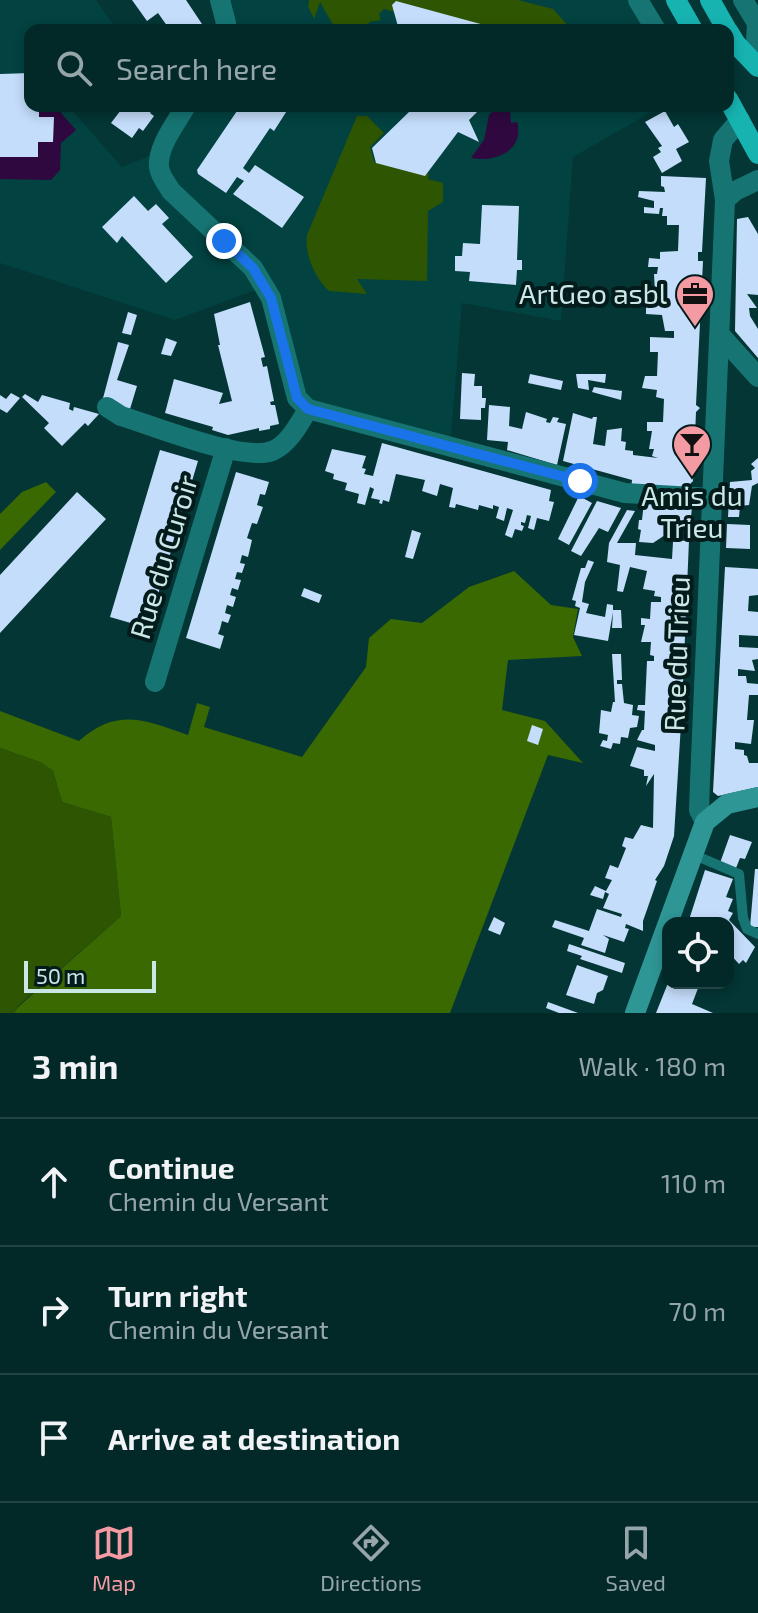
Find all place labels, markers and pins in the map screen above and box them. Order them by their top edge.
office icon: ArtGeo asbl [674,273,716,328]
place label: ArtGeo asbl [519,276,668,310]
bar icon: Amis du Trieu [671,423,713,478]
place label: Amis du Trieu [641,478,743,544]

